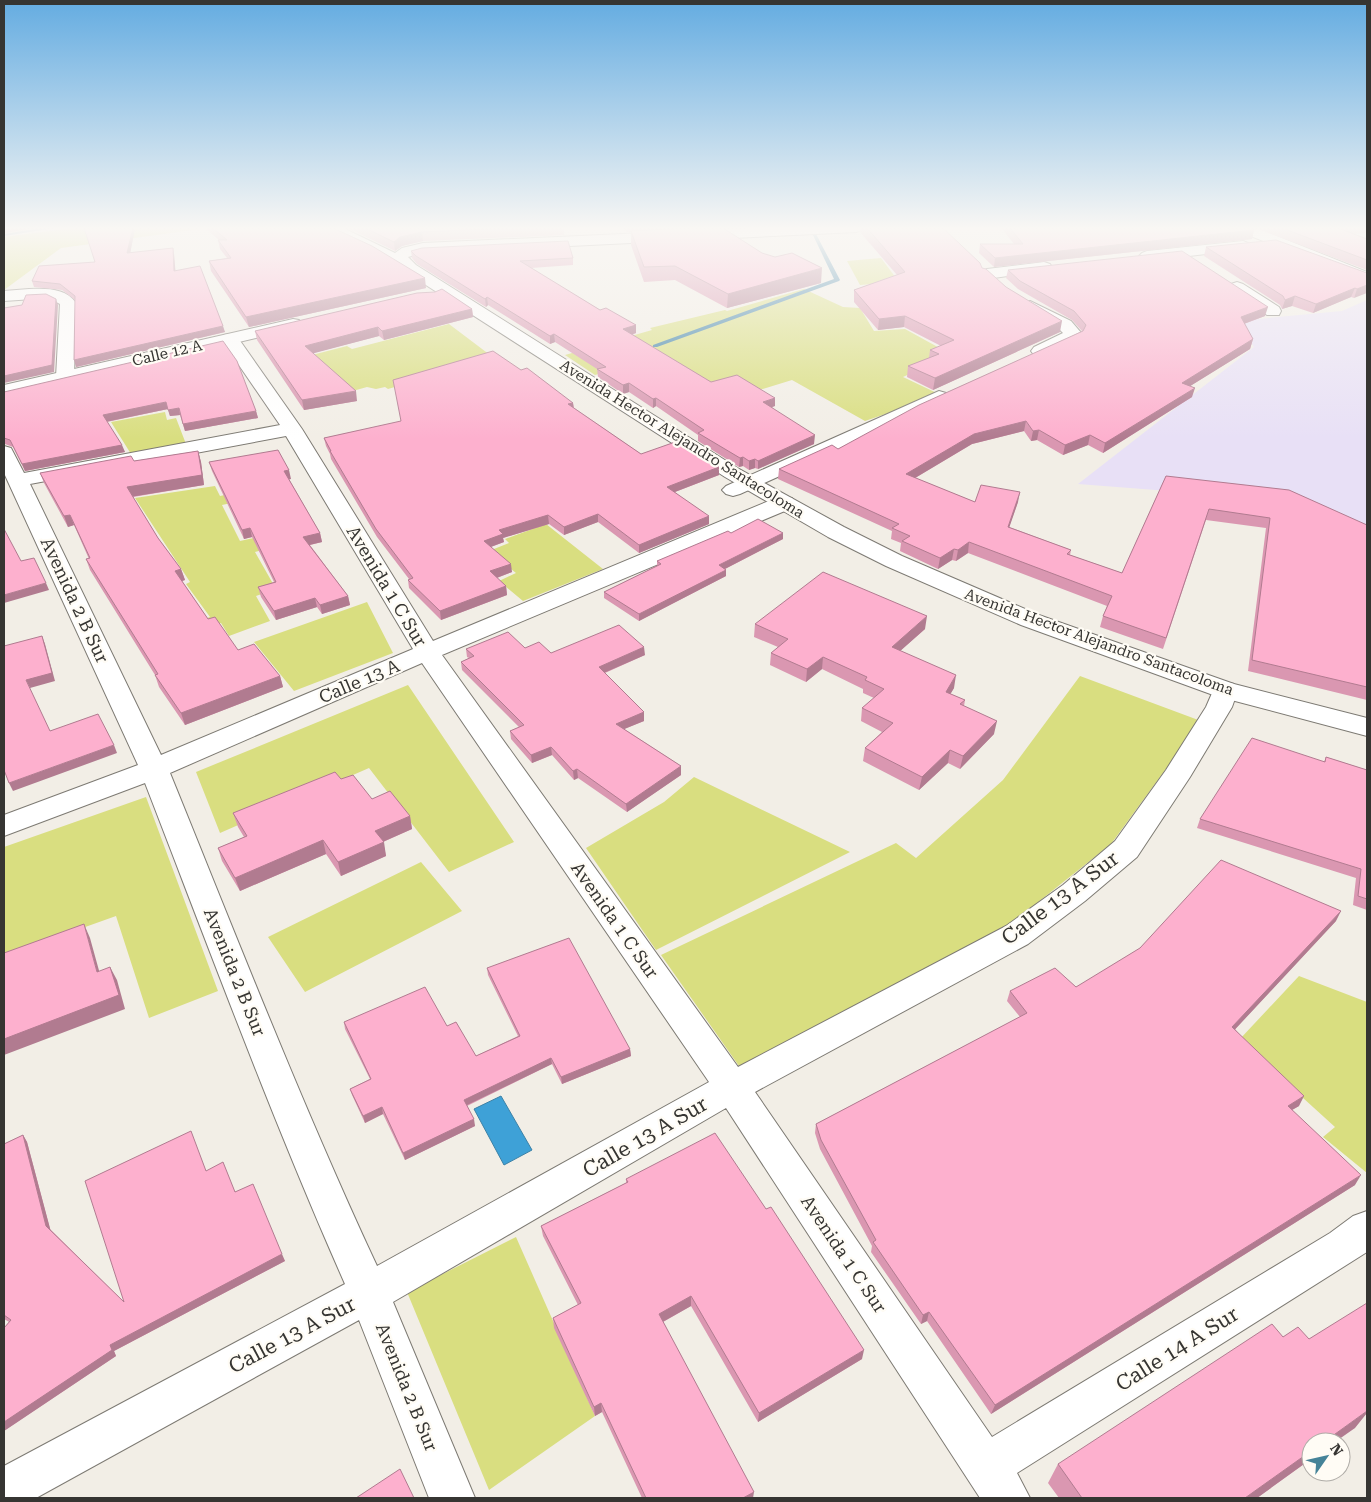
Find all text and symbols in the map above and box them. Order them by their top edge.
street label: Calle 12 A [130,336,204,370]
street label: Avenida Hector Alejandro Santacoloma [557,356,807,522]
street label: Avenida 1 C Sur [343,522,431,650]
street label: Avenida 2 B Sur [37,534,113,666]
street label: Avenida Hector Alejandro Santacoloma [962,585,1236,699]
street label: Calle 13 A [316,654,403,707]
street label: Calle 13 A Sur [997,846,1123,950]
street label: Avenida 1 C Sur [567,858,663,982]
street label: Avenida 2 B Sur [200,905,270,1039]
street label: Calle 13 A Sur [578,1091,712,1182]
street label: Avenida 1 C Sur [797,1191,891,1317]
street label: Calle 13 A Sur [225,1291,360,1378]
street label: Calle 14 A Sur [1111,1302,1243,1396]
street label: Avenida 2 B Sur [372,1320,442,1454]
north arrow [1301,1432,1351,1482]
text: N [1327,1441,1347,1459]

